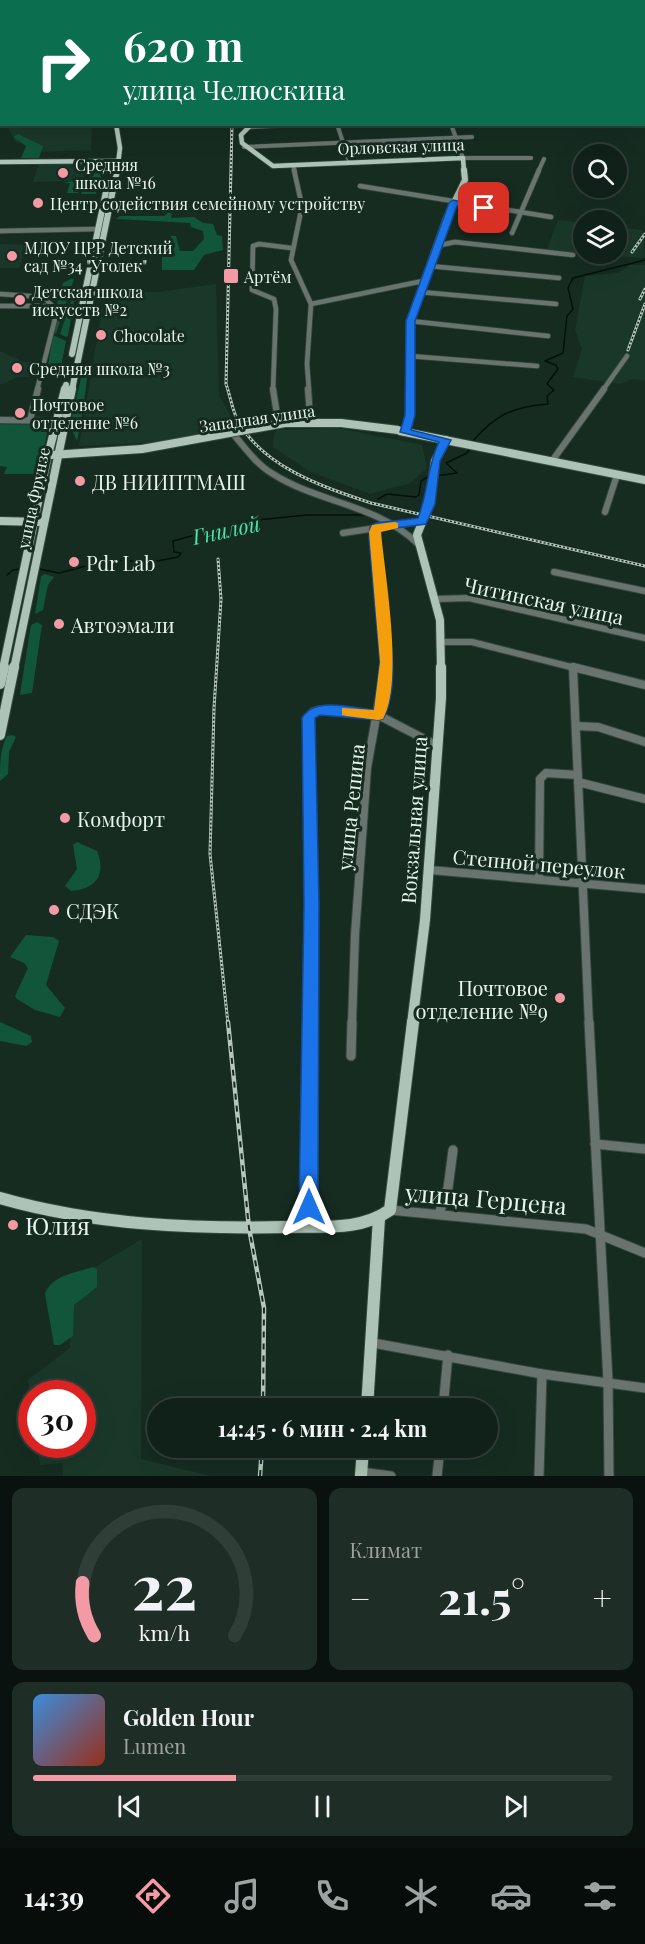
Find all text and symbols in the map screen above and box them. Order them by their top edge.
text: 620 m [123,17,243,73]
icon: right [24,24,102,102]
text: улица Челюскина [123,71,345,107]
street label: Орловская улица [337,133,465,159]
map controls [573,144,627,264]
button: search [573,144,627,198]
place label: Средняя школа №16 [75,154,156,193]
marker: Средняя школа №16 [56,166,70,180]
pin [458,182,509,233]
icon: arrive [467,191,500,224]
place label: Центр содействия семейному устройству [50,193,365,214]
marker: Центр содействия семейному устройству [31,196,45,210]
button: layers [573,210,627,264]
place label: МДОУ ЦРР Детский сад №34 "Уголек" [24,237,173,276]
marker: МДОУ ЦРР Детский сад №34 "Уголек" [5,249,19,263]
place label: Артём [243,266,292,287]
marker: Артём [222,267,240,285]
place label: Детская школа искусств №2 [32,281,143,320]
marker: Детская школа искусств №2 [13,293,27,307]
place label: Chocolate [113,325,185,346]
marker: Chocolate [94,328,108,342]
place label: Средняя школа №3 [29,358,170,379]
marker: Средняя школа №3 [10,361,24,375]
place label: Почтовое отделение №6 [32,394,138,433]
street label: Западная улица [198,399,316,436]
marker: Почтовое отделение №6 [13,406,27,420]
street label: улица Фрунзе [12,445,54,552]
place label: ДВ НИИПТМАШ [92,468,246,495]
marker: ДВ НИИПТМАШ [73,474,87,488]
water label: Гнилой [188,508,264,550]
place label: Pdr Lab [86,549,156,576]
marker: Pdr Lab [67,555,81,569]
street label: Читинская улица [462,570,626,630]
place label: Автоэмали [70,611,174,638]
marker: Автоэмали [52,617,66,631]
street label: Вокзальная улица [394,735,432,905]
street label: улица Репина [330,742,370,873]
place label: Комфорт [77,805,165,832]
marker: Комфорт [58,811,72,825]
street label: Степной переулок [451,842,627,884]
place label: СДЭК [66,897,120,924]
marker: СДЭК [47,903,61,917]
place label: Почтовое отделение №9 [416,974,548,1024]
marker: Почтовое отделение №9 [553,991,567,1005]
position arrow [277,1175,341,1239]
street label: улица Герцена [403,1175,568,1221]
place label: Юлия [25,1209,90,1241]
marker: Юлия [6,1218,20,1232]
speed limit sign: 30 [18,1380,96,1458]
text: 14:45 · 6 мин · 2.4 km [218,1413,427,1443]
text: Климат [350,1536,422,1563]
text: 22 [132,1542,197,1626]
text: 21.5° [438,1566,525,1626]
text: − [350,1575,371,1619]
text: + [593,1575,612,1619]
text: km/h [139,1618,190,1646]
text: Golden Hour [123,1702,254,1732]
text: Lumen [123,1732,186,1759]
icon: previous [113,1790,146,1823]
icon: pause [306,1790,339,1823]
icon: next [499,1790,532,1823]
icon: directions [132,1875,174,1917]
icon: music [221,1875,263,1917]
icon: phone [311,1875,353,1917]
icon: climate [400,1875,442,1917]
icon: car [490,1875,532,1917]
icon: filters [579,1875,621,1917]
text: 14:39 [24,1878,84,1914]

